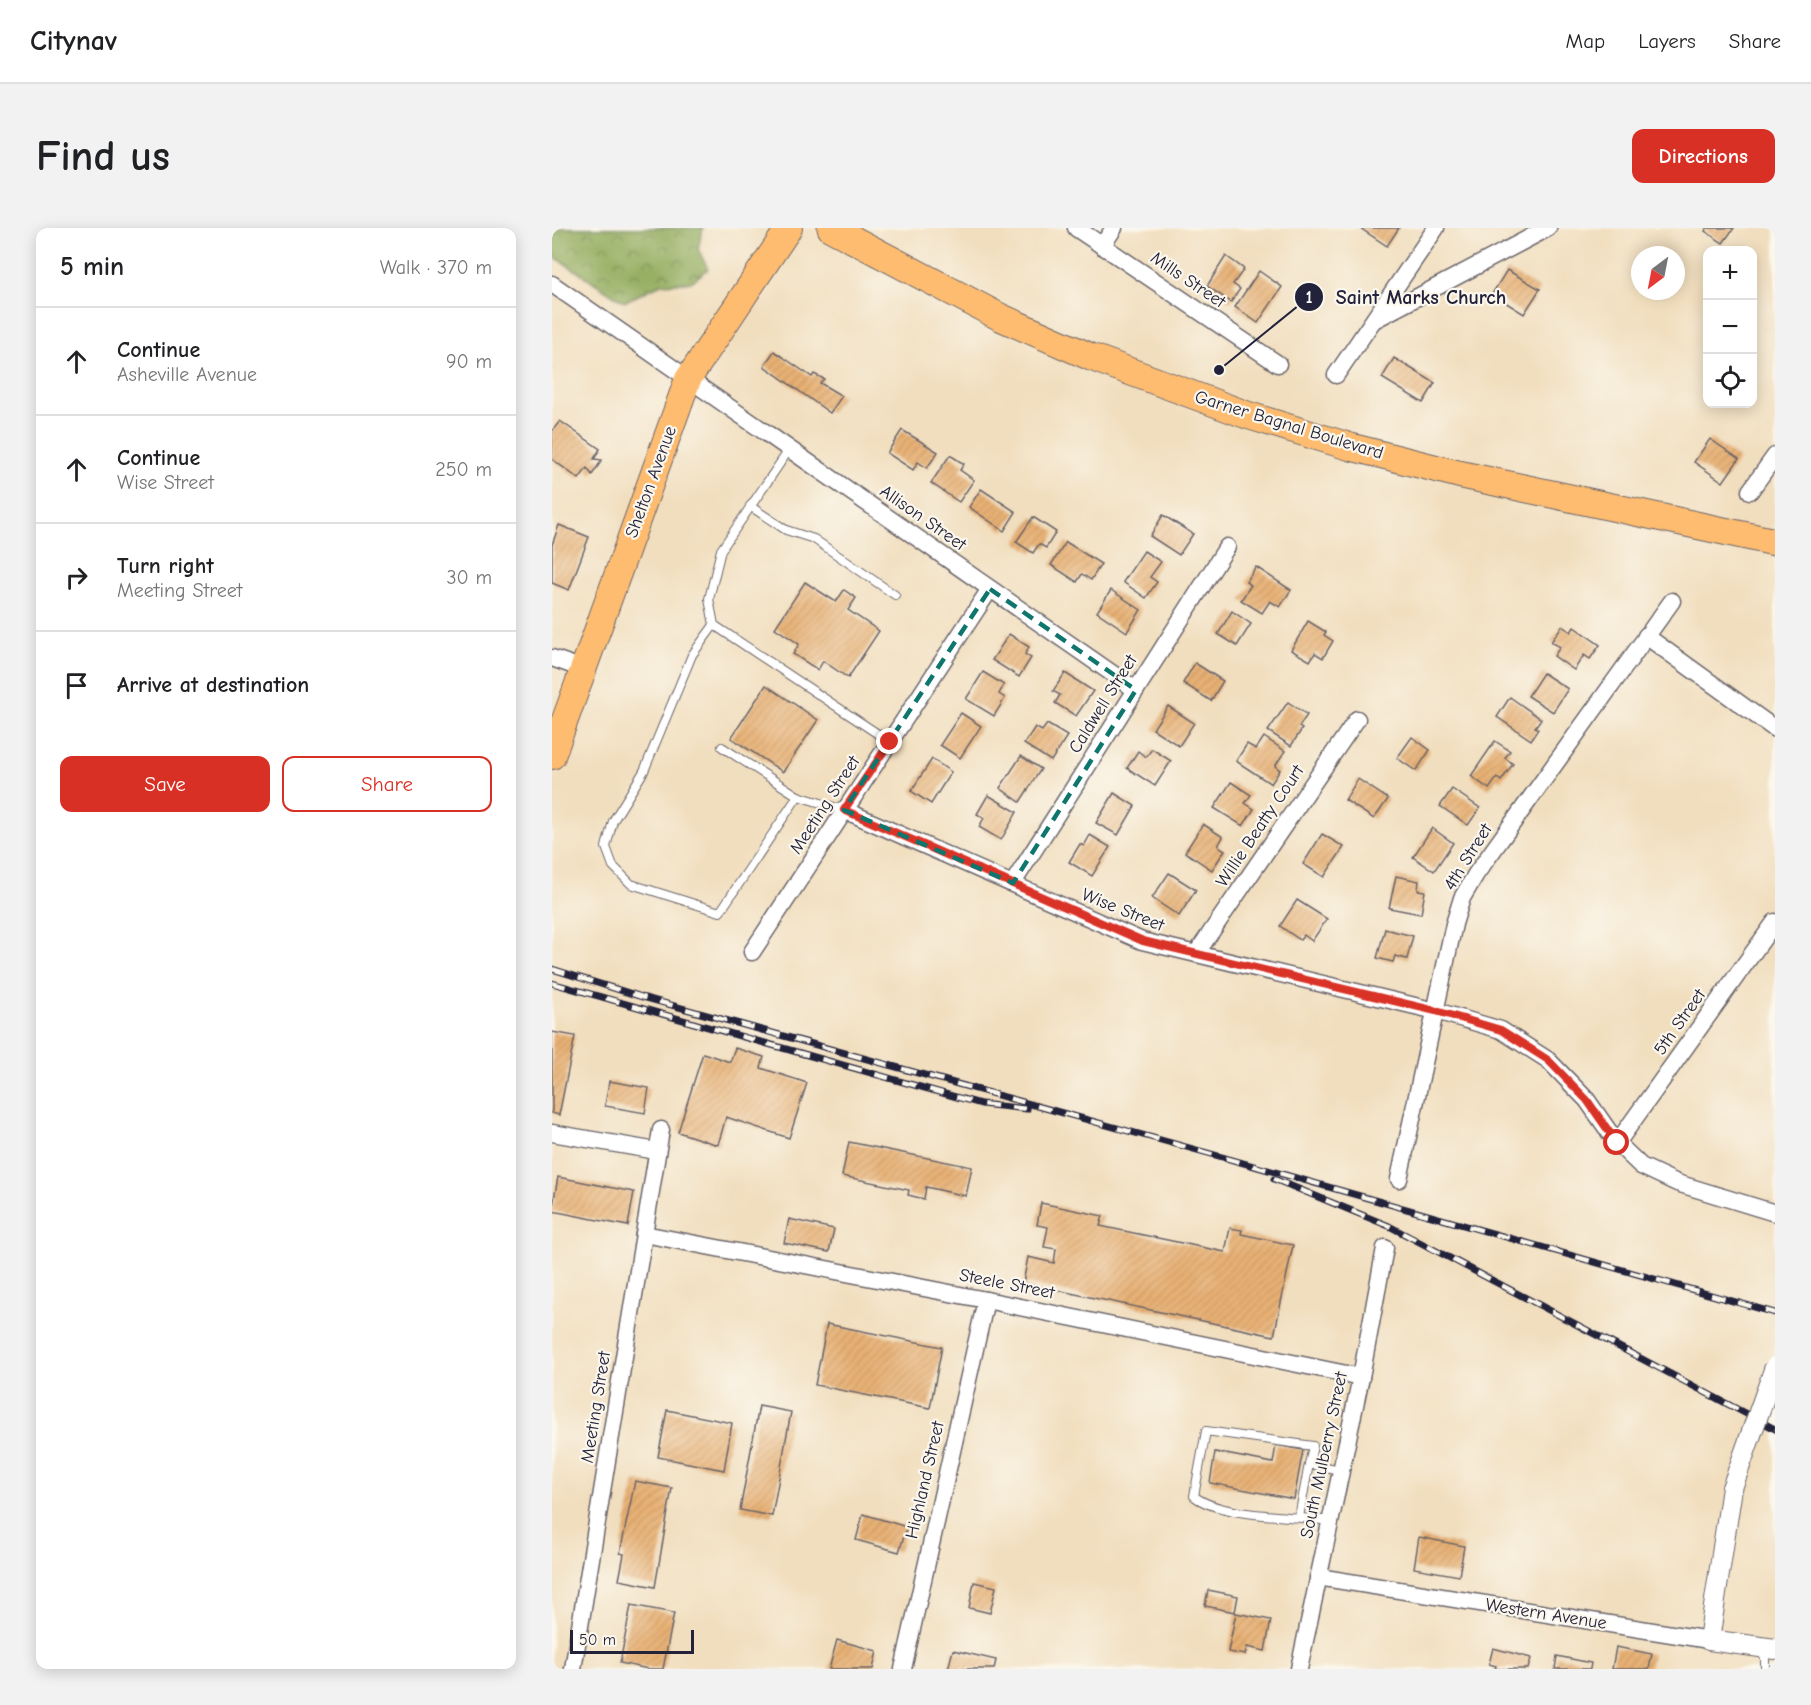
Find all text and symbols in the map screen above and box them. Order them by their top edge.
text: Citynav [30,25,117,57]
text: Map [1566,29,1605,53]
text: Layers [1638,29,1696,53]
text: Share [1729,29,1781,53]
button: Directions [1632,129,1775,183]
text: Find us [36,132,170,181]
north arrow [1631,246,1685,300]
map controls [1703,246,1757,408]
button: + [1703,246,1757,300]
street label: Mills Street [1147,247,1230,313]
text: 5 min [60,252,124,282]
text: Walk · 370 m [380,256,492,279]
callout: Saint Marks Church [1294,278,1519,316]
text: Saint Marks Church [1336,286,1506,309]
text: 1 [1305,287,1313,308]
button: − [1703,300,1757,354]
text: Continue [117,337,200,363]
icon: ahead [60,345,93,378]
text: 90 m [446,350,492,373]
button: locate [1703,354,1757,408]
text: Asheville Avenue [117,363,257,386]
street label: Garner Bagnal Boulevard [1192,386,1386,464]
street label: Shelton Avenue [621,423,681,541]
text: Continue [117,445,200,471]
icon: ahead [60,453,93,486]
text: 250 m [435,458,492,481]
text: Wise Street [117,471,214,494]
street label: Allison Street [876,481,971,556]
text: Turn right [117,553,214,579]
icon: right [60,561,93,594]
text: 30 m [446,566,492,589]
text: Meeting Street [117,579,242,602]
street label: Caldwell Street [1064,650,1142,757]
icon: arrive [60,669,93,702]
text: Arrive at destination [117,672,309,698]
route end [876,728,902,754]
street label: Meeting Street [785,751,865,858]
button: Save [60,756,270,812]
button: Share [282,756,492,812]
street label: Willie Beatty Court [1211,760,1309,891]
street label: 4th Street [1439,819,1497,894]
street label: Wise Street [1079,884,1168,936]
street label: 5th Street [1650,984,1711,1059]
route start [1603,1129,1629,1155]
street label: Steele Street [958,1264,1057,1304]
street label: Meeting Street [577,1349,615,1464]
street label: South Mulberry Street [1296,1369,1352,1540]
street label: Highland Street [901,1418,949,1541]
street label: Western Avenue [1484,1594,1608,1634]
scale bar [570,1627,694,1654]
text: 50 m [579,1631,616,1649]

